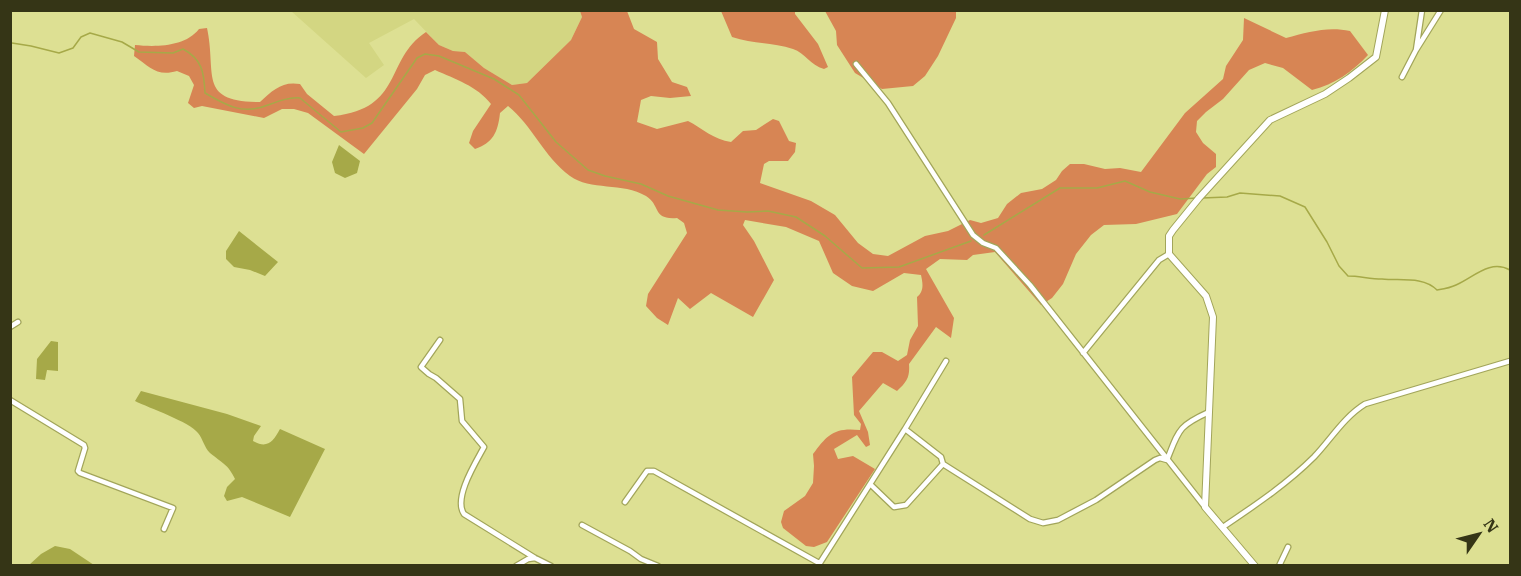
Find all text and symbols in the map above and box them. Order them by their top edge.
north arrow [1449,504,1509,564]
text: N [1479,514,1503,536]

